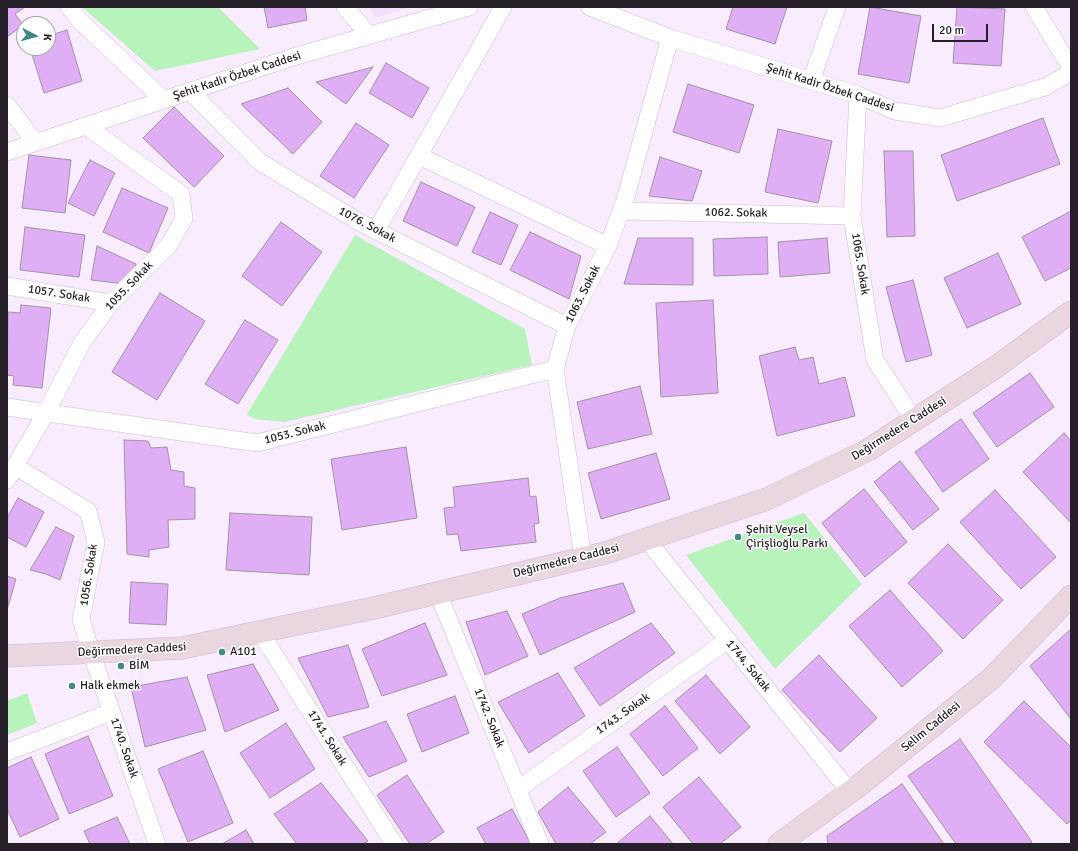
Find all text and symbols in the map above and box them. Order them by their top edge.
north arrow [16,16,56,56]
scale bar [934,16,990,42]
text: 20 m [939,23,964,38]
text: K [41,33,54,41]
street label: Şehit Kadir Özbek Caddesi [171,49,303,103]
street label: Şehit Kadir Özbek Caddesi [764,61,896,115]
street label: 1076. Sokak [336,204,398,246]
street label: 1062. Sokak [705,205,767,221]
street label: 1065. Sokak [848,232,872,296]
street label: 1055. Sokak [102,258,156,314]
street label: 1063. Sokak [562,263,604,325]
street label: 1057. Sokak [27,282,91,306]
street label: Değirmedere Caddesi [849,394,949,464]
street label: 1053. Sokak [263,418,327,448]
place label: Şehit Veysel Çirişlioğlu Parkı [746,523,828,551]
marker: Şehit Veysel Çirişlioğlu Parkı [733,532,743,542]
street label: Değirmedere Caddesi [511,541,621,581]
street label: 1056. Sokak [77,543,101,607]
street label: 1744. Sokak [723,637,773,695]
street label: Değirmedere Caddesi [77,640,187,660]
place label: A101 [230,645,257,659]
marker: A101 [217,647,227,657]
place label: BİM [129,659,149,673]
marker: BİM [116,661,126,671]
place label: Halk ekmek [80,679,140,693]
marker: Halk ekmek [67,681,77,691]
street label: 1742. Sokak [471,686,507,750]
street label: 1743. Sokak [593,690,653,738]
street label: Selim Caddesi [898,699,964,755]
street label: 1741. Sokak [304,708,350,768]
street label: 1740. Sokak [107,716,141,780]

